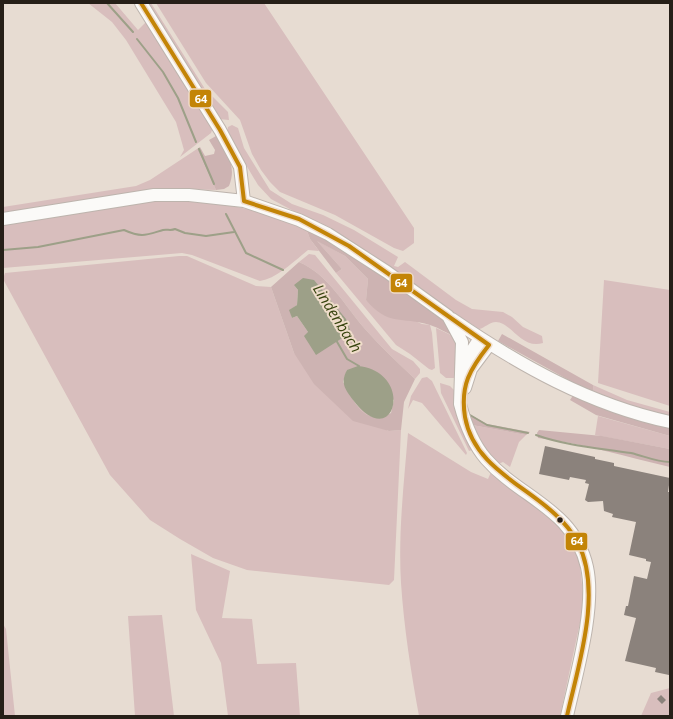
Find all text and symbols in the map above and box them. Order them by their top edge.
line badge: 64 [189,89,212,108]
text: 64 [195,91,208,106]
line badge: 64 [390,273,413,293]
text: 64 [395,275,408,290]
water label: Lindenbach [309,280,367,356]
unlabelled marker [555,515,565,525]
line badge: 64 [565,532,588,551]
text: 64 [571,533,584,548]

